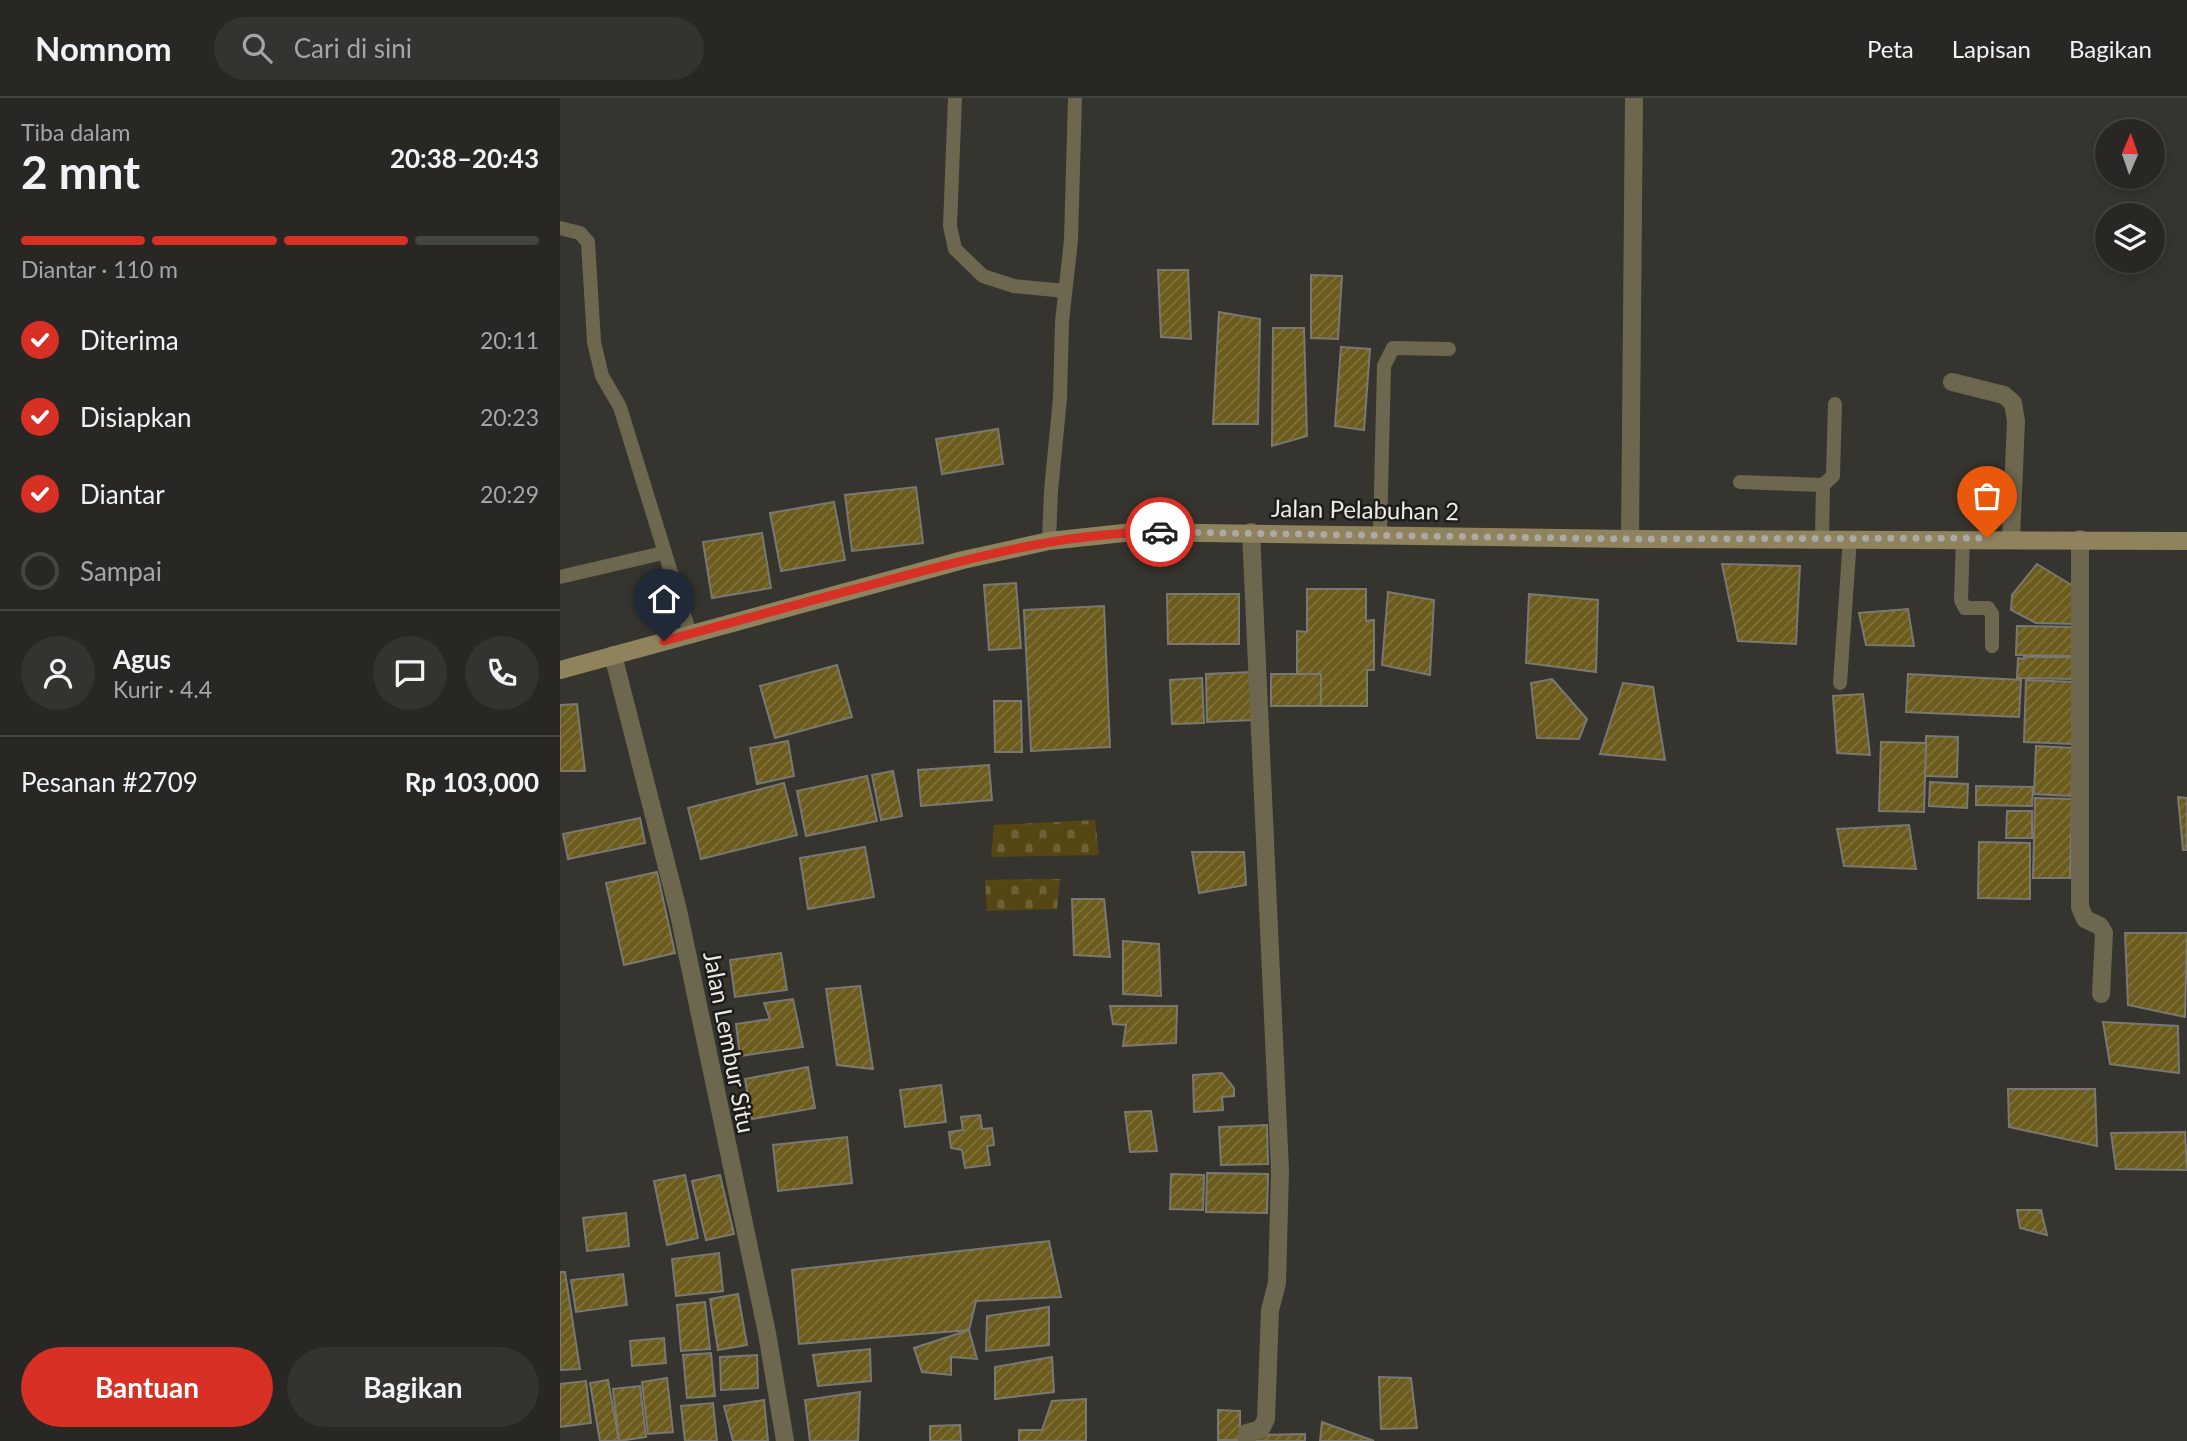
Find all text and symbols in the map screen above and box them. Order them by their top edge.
search box [214,17,704,80]
text: Nomnom [35,28,172,68]
icon: search [238,29,276,67]
text: Cari di sini [294,32,412,64]
text: Peta [1867,34,1914,63]
text: Lapisan [1952,34,2031,63]
text: Bagikan [2069,34,2152,63]
text: Tiba dalam [21,118,130,146]
north arrow [2095,119,2165,189]
map controls [2095,119,2165,273]
text: 20:38–20:43 [390,142,539,174]
text: 2 mnt [21,144,140,199]
button: layers [2095,203,2165,273]
text: Diantar · 110 m [21,255,178,283]
icon: check [21,321,59,359]
text: Diterima [80,324,179,356]
text: 20:11 [480,326,539,354]
icon: check [21,398,59,436]
text: Disiapkan [80,401,191,433]
text: 20:23 [480,403,539,431]
pin [1957,466,2017,538]
icon: check [21,475,59,513]
icon: bag [1968,477,2006,515]
text: Diantar [80,478,165,510]
text: 20:29 [480,480,539,508]
street label: Jalan Pelabuhan 2 [1271,493,1459,525]
courier [1125,497,1195,567]
icon: car [1141,513,1179,551]
text: Sampai [80,555,162,587]
pin [634,569,694,641]
icon: home [645,580,683,618]
button: person [21,636,95,710]
button: chat [373,636,447,710]
button: phone [465,636,539,710]
text: Agus [113,643,171,675]
text: Kurir · 4.4 [113,675,212,703]
text: Pesanan #2709 [21,766,198,798]
text: Rp 103,000 [405,766,539,798]
street label: Jalan Lembur Situ [698,949,762,1135]
button: Bantuan [21,1347,273,1427]
button: Bagikan [287,1347,539,1427]

